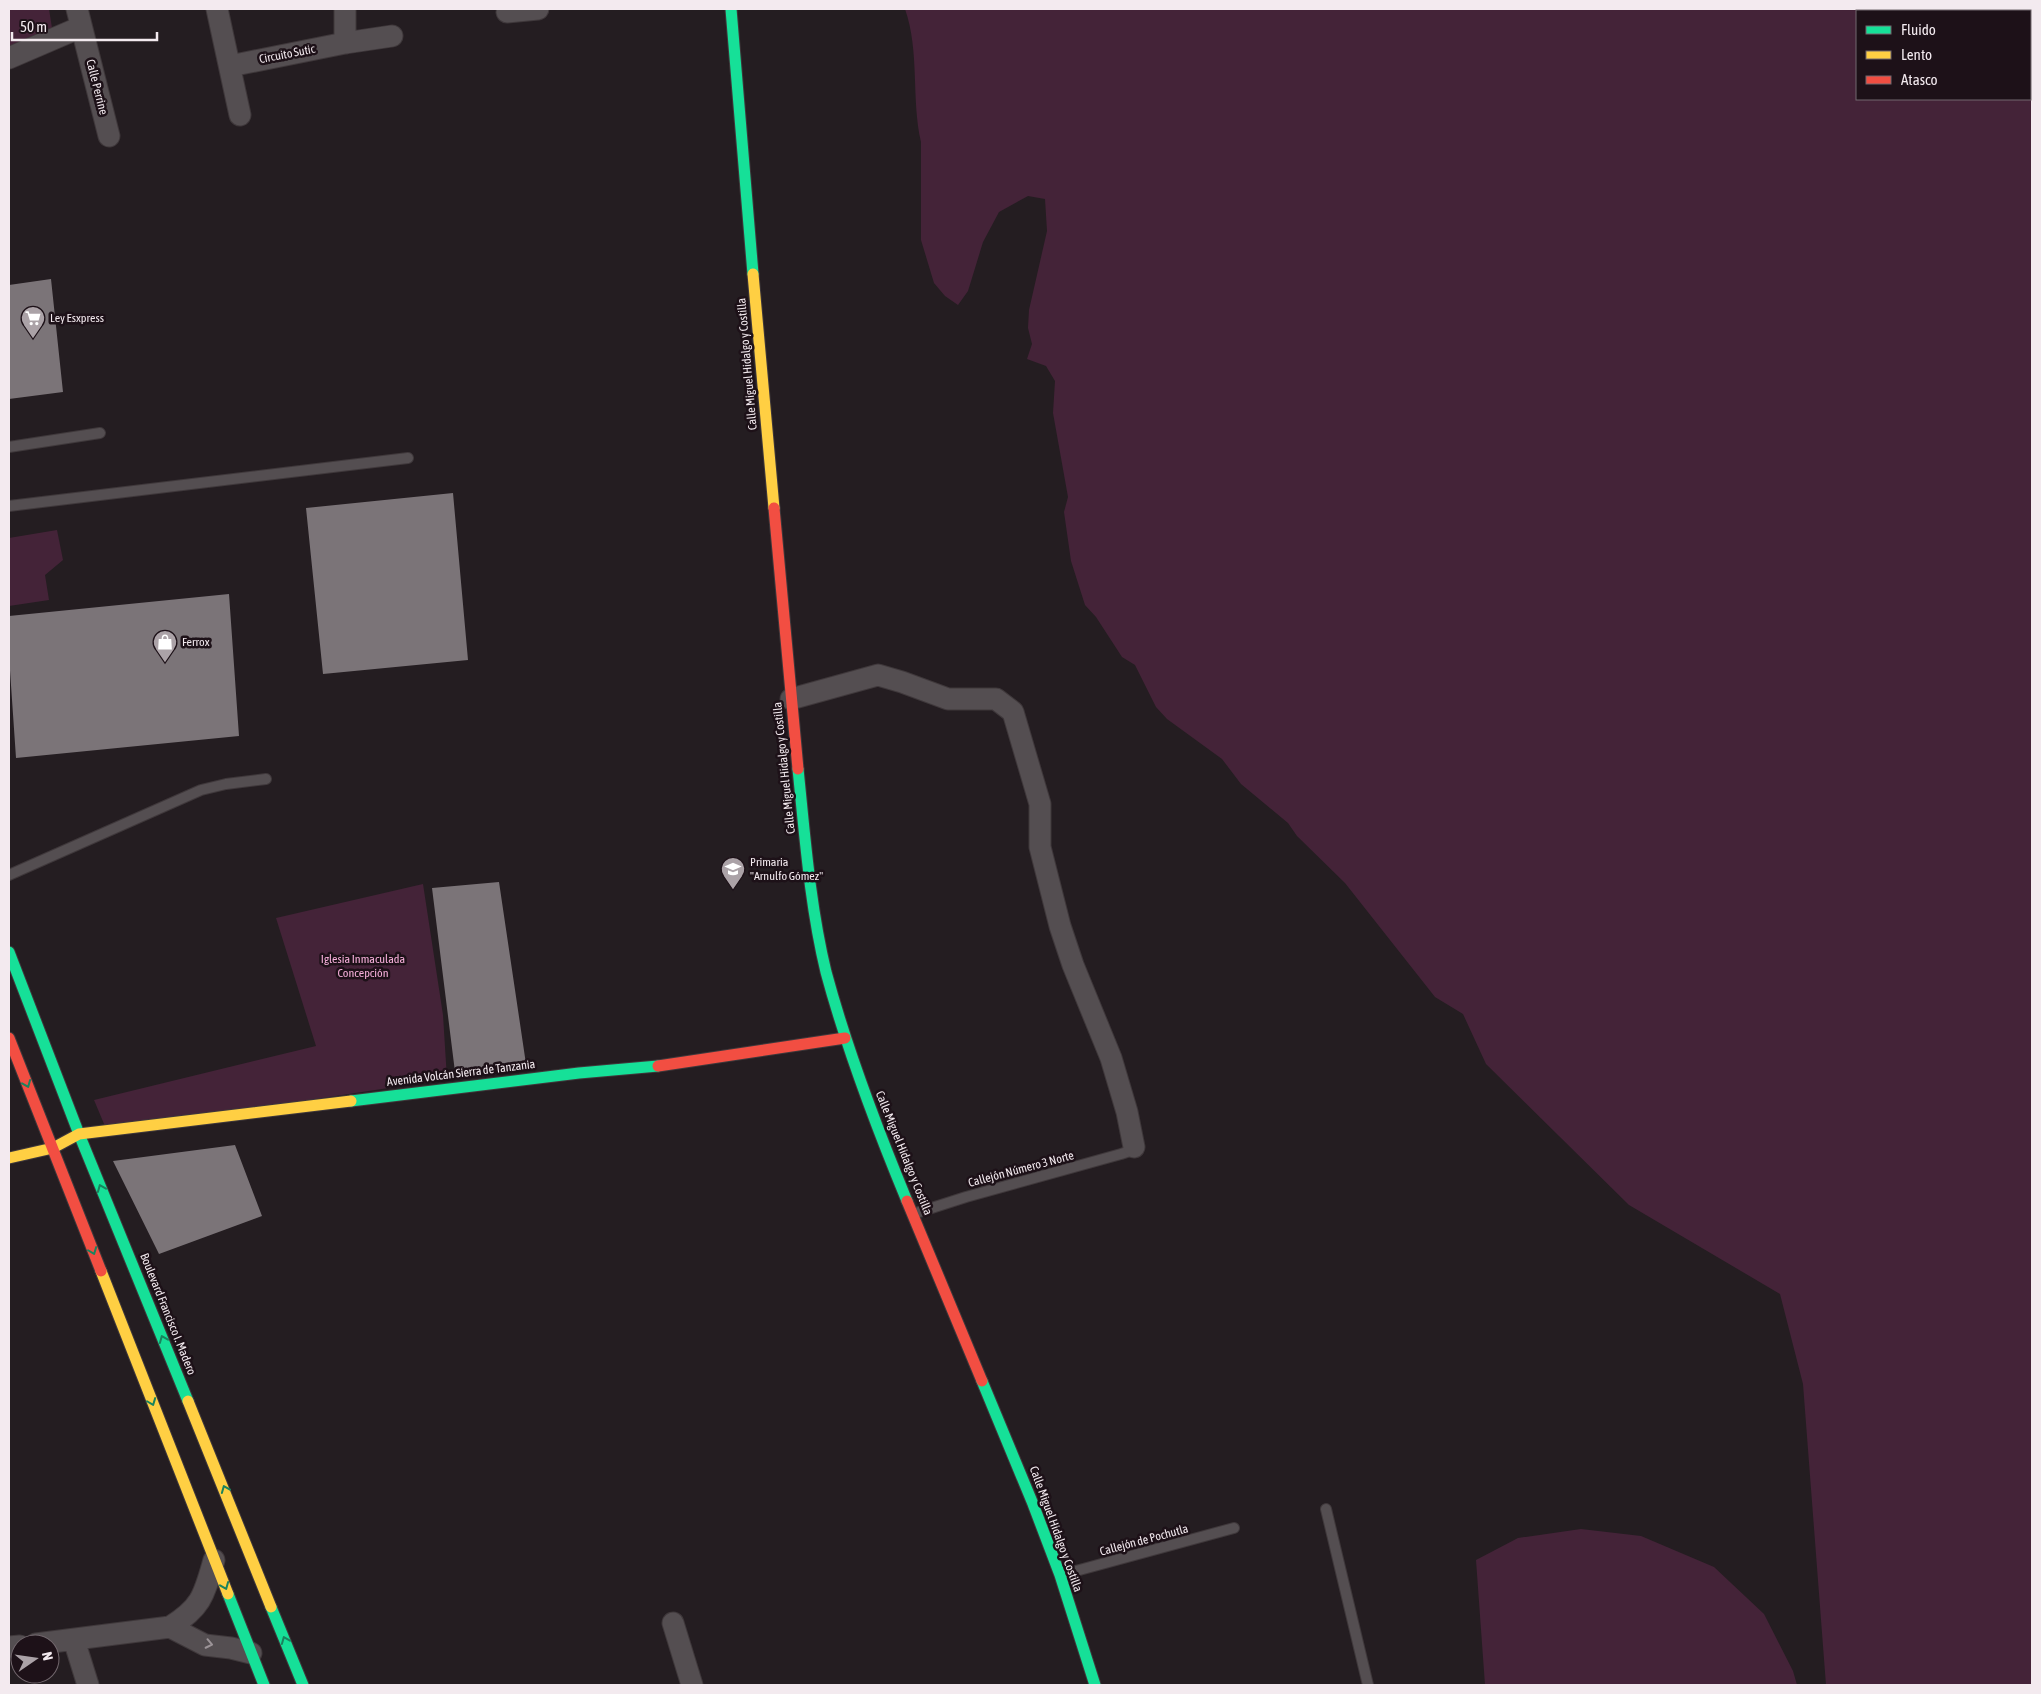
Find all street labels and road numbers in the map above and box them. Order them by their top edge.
street label: Circuito Sutic [258,42,317,66]
street label: Calle Perrine [83,58,111,116]
street label: Calle Miguel Hidalgo y Costilla [734,297,760,431]
street label: Calle Miguel Hidalgo y Costilla [770,701,798,835]
street label: Avenida Volcán Sierra de Tanzania [386,1057,536,1089]
street label: Calle Miguel Hidalgo y Costilla [873,1089,935,1217]
street label: Callejón Número 3 Norte [967,1148,1075,1190]
street label: Boulevard Francisco I. Madero [137,1251,199,1377]
street label: Calle Miguel Hidalgo y Costilla [1027,1464,1085,1594]
street label: Callejón de Pochutla [1098,1521,1190,1559]

